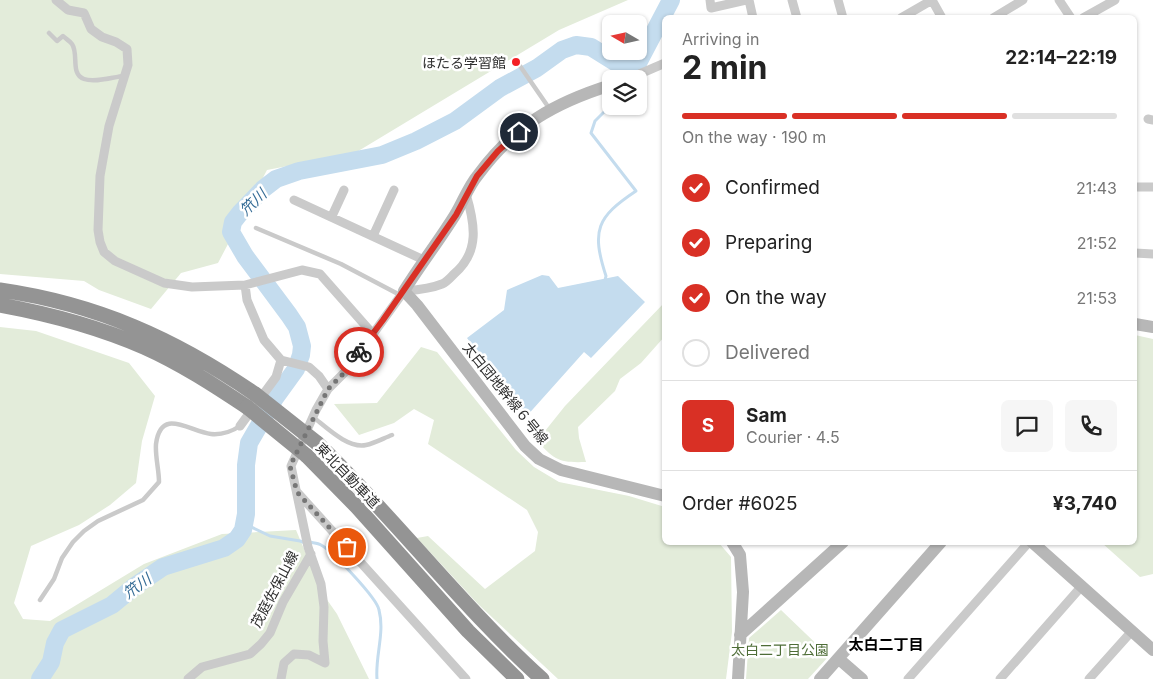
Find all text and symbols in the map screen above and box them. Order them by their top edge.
north arrow [602,15,648,60]
map controls [602,15,647,115]
text: Arriving in [682,29,759,49]
text: 22:14–22:19 [1005,46,1117,69]
text: 2 min [682,48,768,87]
place label: ほたる学習館 [422,54,506,71]
marker: ほたる学習館 [510,56,522,68]
button: layers [602,70,647,115]
pin [498,111,540,153]
icon: home [505,118,533,146]
text: On the way · 190 m [682,127,826,147]
icon: check [682,174,710,202]
text: Confirmed [725,176,820,199]
text: 21:43 [1076,178,1117,198]
water label: 笊川 [236,183,272,219]
icon: check [682,229,710,257]
text: Preparing [725,231,812,254]
text: 21:52 [1077,233,1117,253]
icon: check [682,284,710,312]
text: On the way [725,286,827,309]
text: 21:53 [1077,288,1117,308]
courier [334,327,384,377]
icon: bike [345,338,373,366]
street label: 太白団地幹線６号線 [460,339,552,447]
text: Delivered [725,341,810,364]
button: chat [1001,400,1053,452]
button: phone [1065,400,1117,452]
text: Sam [746,404,787,427]
text: S [702,414,714,437]
text: Courier · 4.5 [746,427,840,447]
street label: 東北自動車道 [313,439,383,511]
text: Order #6025 [682,492,798,515]
text: ¥3,740 [1053,492,1117,515]
pin [326,526,368,568]
icon: bag [333,533,361,561]
street label: 茂庭佐保山線 [247,548,301,630]
water label: 笊川 [119,568,156,603]
district label: 太白二丁目 [848,635,924,654]
park label: 太白二丁目公園 [731,641,829,658]

